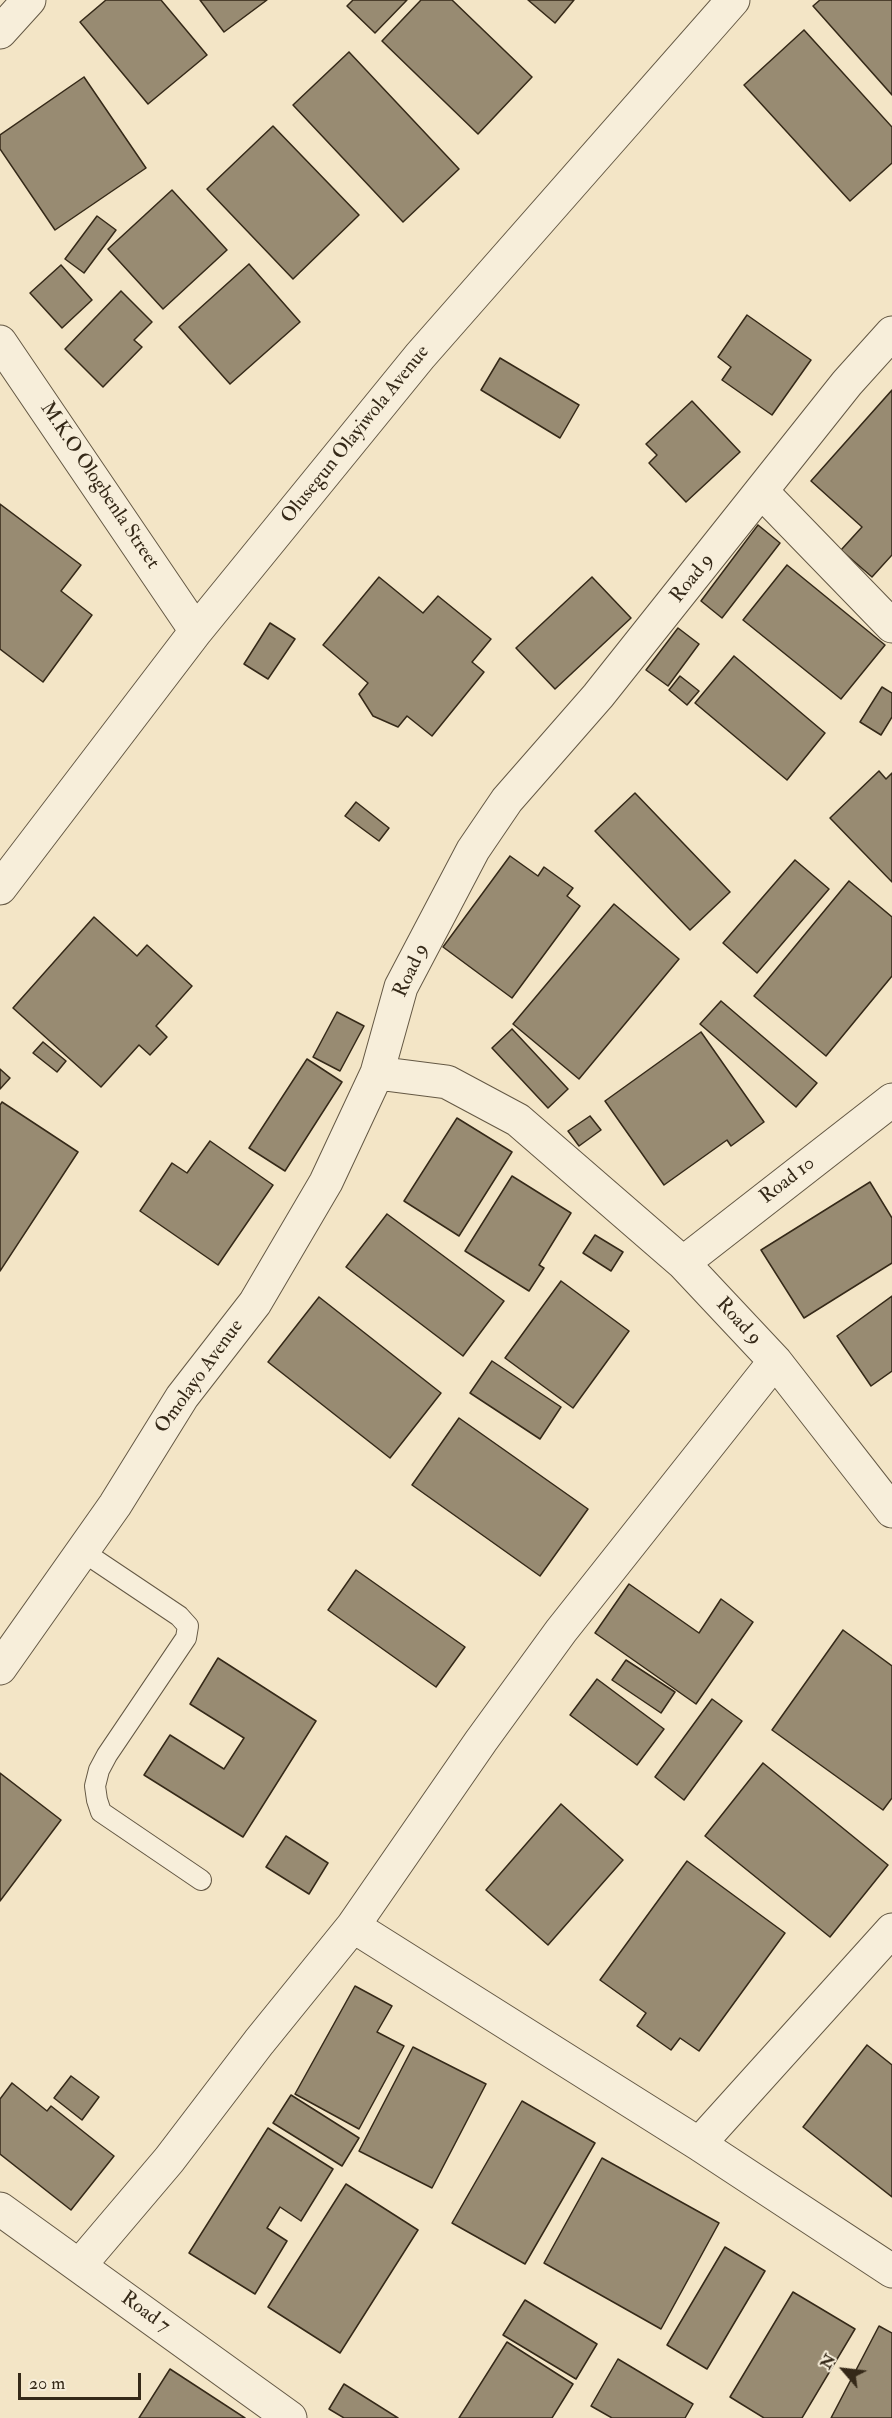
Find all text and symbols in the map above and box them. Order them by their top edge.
street label: Olusegun Olayiwola Avenue [277,341,435,529]
street label: M.K.O Ologbenla Street [34,398,164,574]
street label: Road 9 [666,550,720,608]
street label: Road 9 [389,940,435,1002]
street label: Road 10 [756,1152,820,1210]
street label: Road 9 [710,1293,766,1351]
street label: Omolayo Avenue [151,1315,249,1439]
street label: Road 7 [116,2287,174,2339]
north arrow [814,2340,874,2400]
text: N [816,2351,840,2373]
scale bar [21,2361,144,2399]
text: 20 m [29,2372,65,2395]

